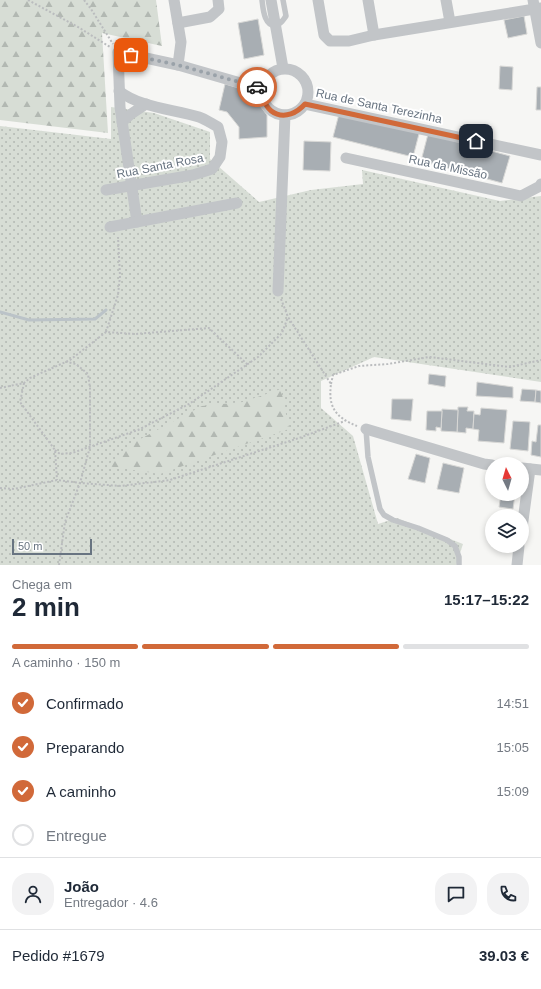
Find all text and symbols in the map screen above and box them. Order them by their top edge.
pin [114,38,148,72]
icon: bag [120,44,142,66]
courier [237,67,277,107]
icon: car [246,76,268,98]
street label: Rua de Santa Terezinha [315,86,444,126]
pin [459,124,493,158]
icon: home [465,130,487,152]
street label: Rua Santa Rosa [115,151,205,181]
street label: Rua da Missão [407,152,489,182]
north arrow [485,457,529,501]
map controls [485,457,529,553]
button: layers [485,509,529,553]
scale bar [12,537,92,556]
text: 50 m [18,540,42,552]
text: Chega em [12,577,72,592]
text: 15:17–15:22 [444,591,529,608]
text: 2 min [12,592,80,622]
text: A caminho · 150 m [12,655,120,670]
icon: check [12,692,34,714]
text: Confirmado [46,695,124,712]
text: 14:51 [496,696,529,711]
icon: check [12,736,34,758]
text: Preparando [46,739,124,756]
text: 15:05 [496,740,529,755]
icon: check [12,780,34,802]
text: A caminho [46,783,116,800]
text: 15:09 [496,784,529,799]
text: Entregue [46,827,107,844]
button: person [12,873,54,915]
button: chat [435,873,477,915]
button: phone [487,873,529,915]
text: João [64,878,99,895]
text: Entregador · 4.6 [64,895,158,910]
text: Pedido #1679 [12,947,105,964]
text: 39.03 € [479,947,529,964]

